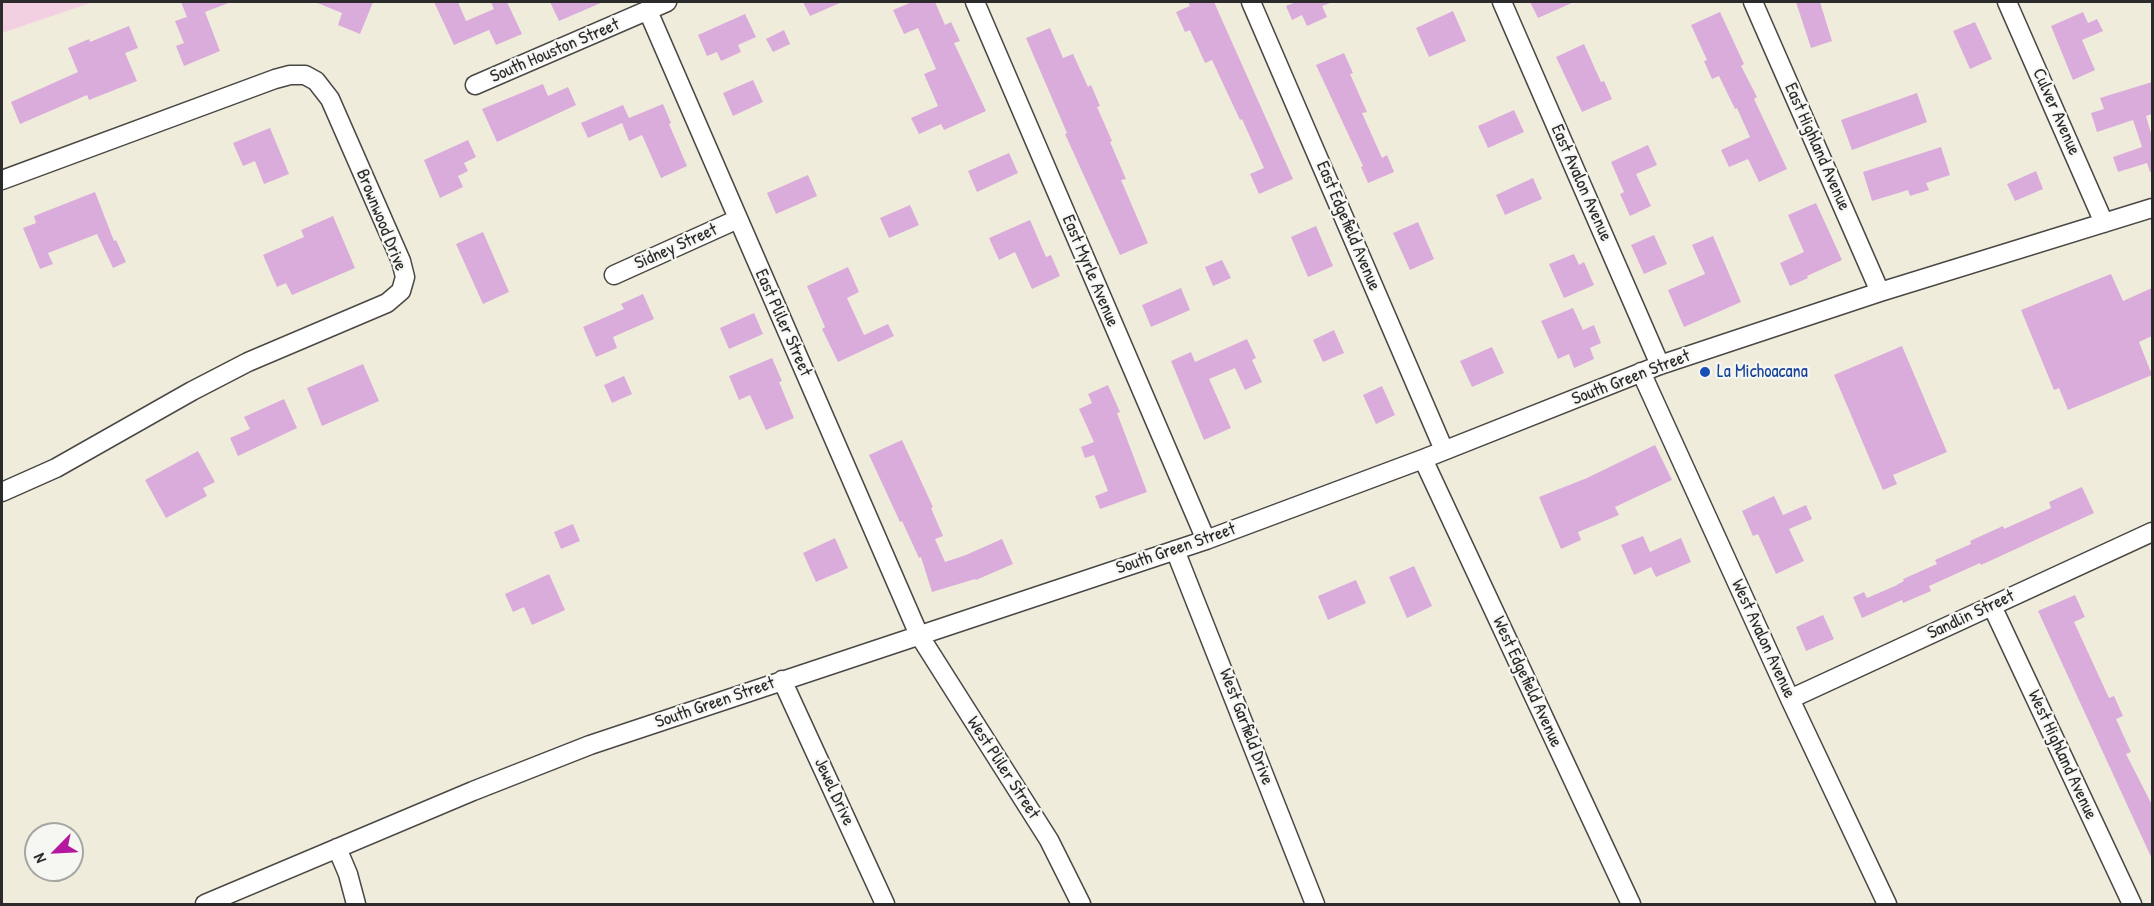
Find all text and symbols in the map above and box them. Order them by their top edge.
street label: South Houston Street [487,14,623,88]
street label: Culver Avenue [2027,65,2085,159]
street label: East Highland Avenue [1779,80,1855,214]
street label: East Avalon Avenue [1546,121,1616,245]
street label: East Edgefield Avenue [1311,158,1385,294]
street label: Brownwood Drive [351,166,411,274]
street label: East Myrle Avenue [1057,212,1123,330]
street label: Sidney Street [631,219,721,275]
street label: East Pliler Street [750,266,816,380]
street label: South Green Street [1569,346,1693,410]
place label: La Michoacana [1717,361,1808,383]
marker: La Michoacana [1698,365,1712,379]
street label: South Green Street [1114,518,1238,580]
street label: West Avalon Avenue [1726,576,1800,702]
street label: Sandlin Street [1924,585,2018,645]
street label: West Edgefield Avenue [1487,613,1567,751]
street label: West Garfield Drive [1214,666,1278,788]
street label: South Green Street [653,672,777,734]
street label: West Highland Avenue [2023,687,2101,823]
street label: West Pliler Street [962,713,1044,823]
street label: Jewel Drive [809,755,859,829]
north arrow [24,822,84,882]
text: N [28,850,51,867]

